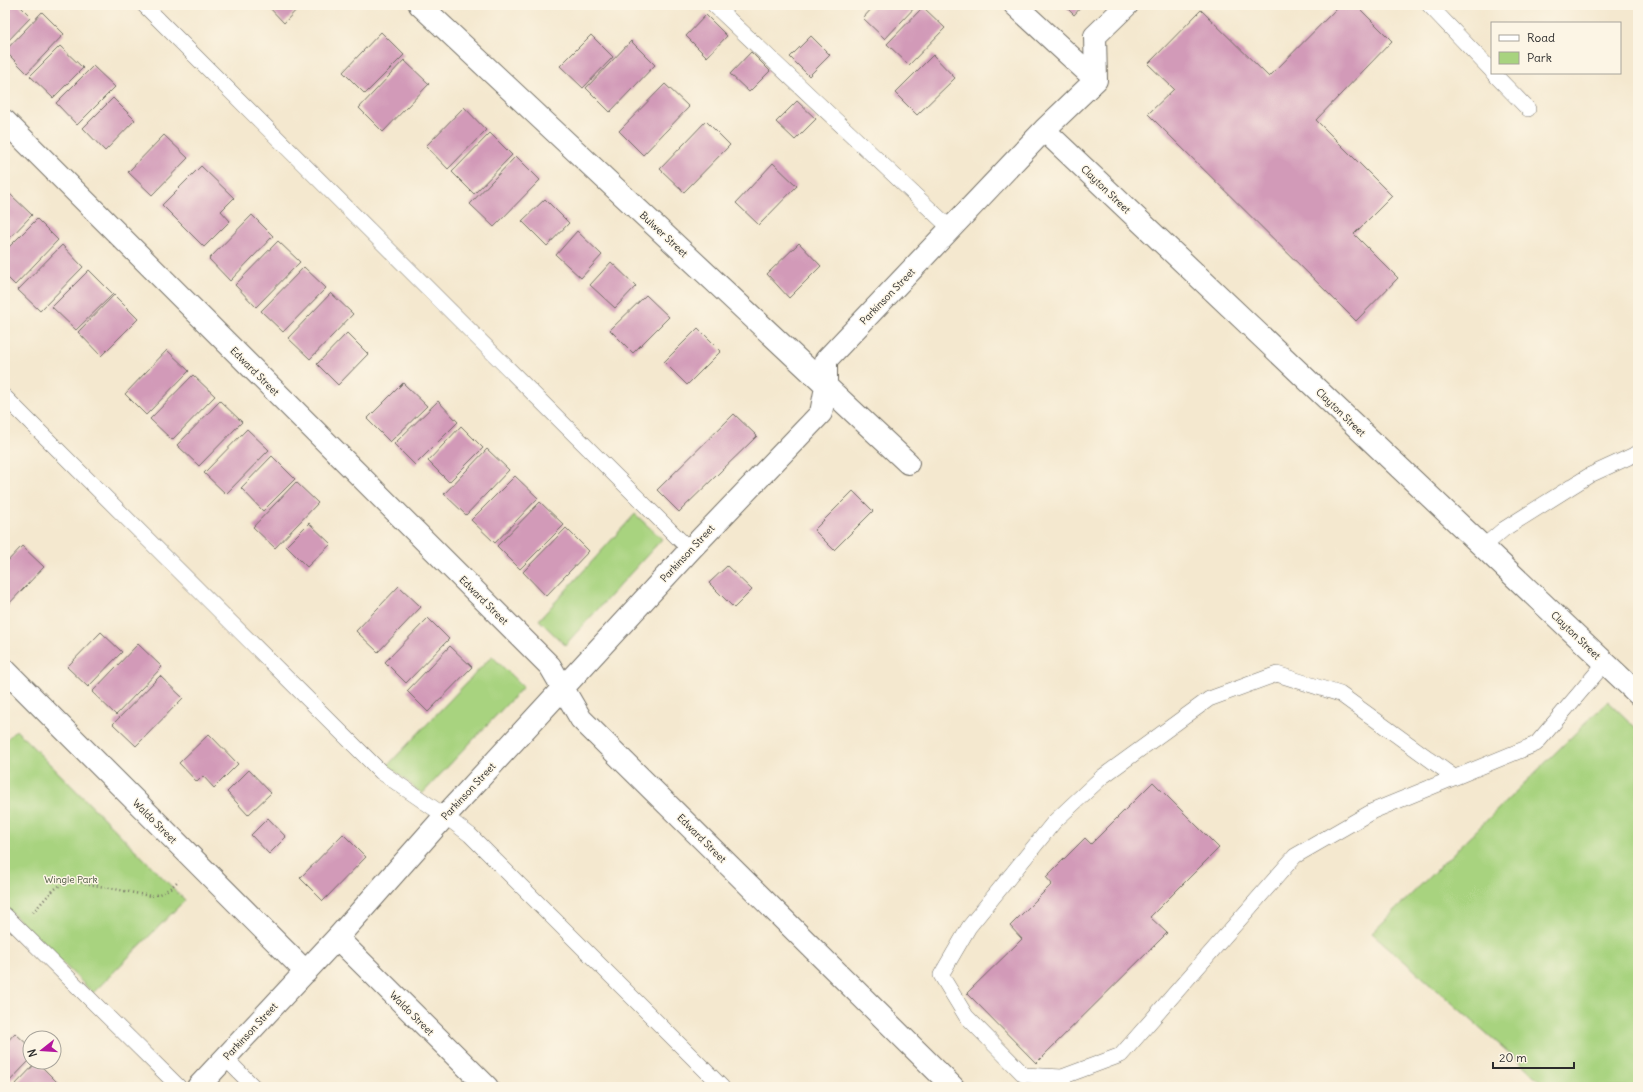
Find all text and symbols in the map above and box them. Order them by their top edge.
legend [1491,22,1621,74]
text: Road [1527,30,1555,45]
text: Park [1527,50,1552,65]
street label: Clayton Street [1078,162,1134,217]
street label: Bulwer Street [637,209,691,260]
street label: Parkinson Street [857,265,918,327]
street label: Edward Street [227,344,282,399]
street label: Clayton Street [1313,385,1369,440]
street label: Parkinson Street [657,521,718,585]
street label: Edward Street [456,573,511,628]
street label: Clayton Street [1548,608,1604,663]
street label: Parkinson Street [438,759,499,823]
street label: Waldo Street [130,797,180,847]
street label: Edward Street [674,811,729,866]
park label: Wingle Park [44,873,98,886]
street label: Waldo Street [387,989,437,1039]
street label: Parkinson Street [220,999,281,1063]
north arrow [22,1030,62,1070]
scale bar [1493,1044,1574,1070]
text: N [25,1047,40,1059]
text: 20 m [1499,1050,1527,1065]

